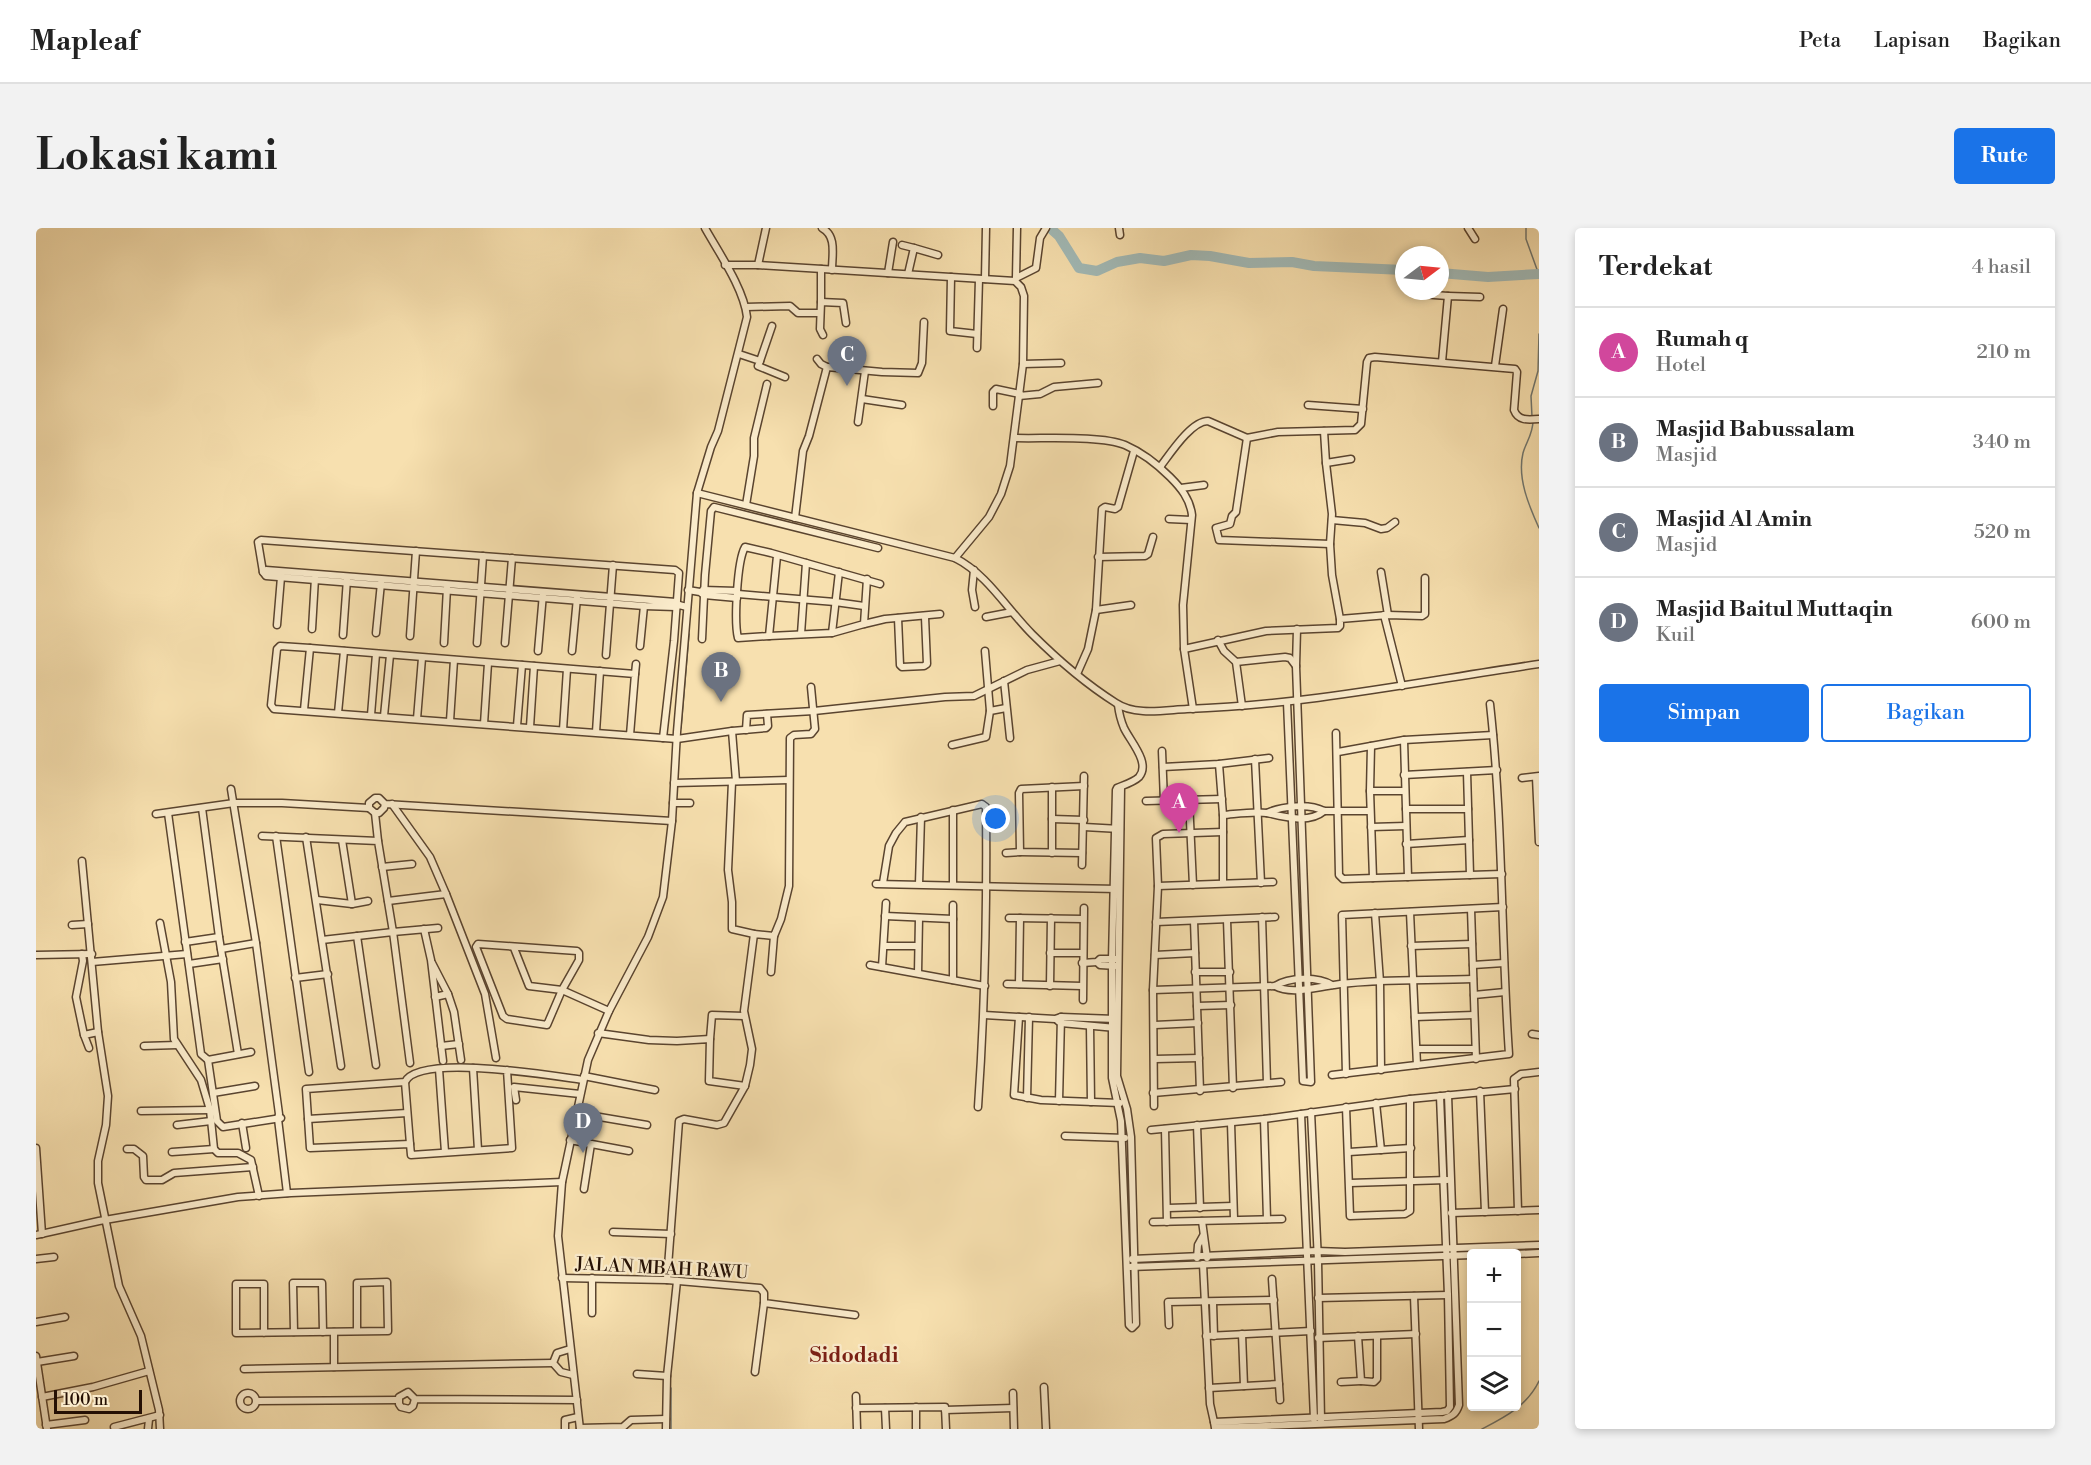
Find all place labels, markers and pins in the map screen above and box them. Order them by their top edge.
pin: C [828,336,866,386]
pin: B [702,652,740,702]
pin: A [1160,784,1198,833]
pin: D [564,1104,602,1153]

